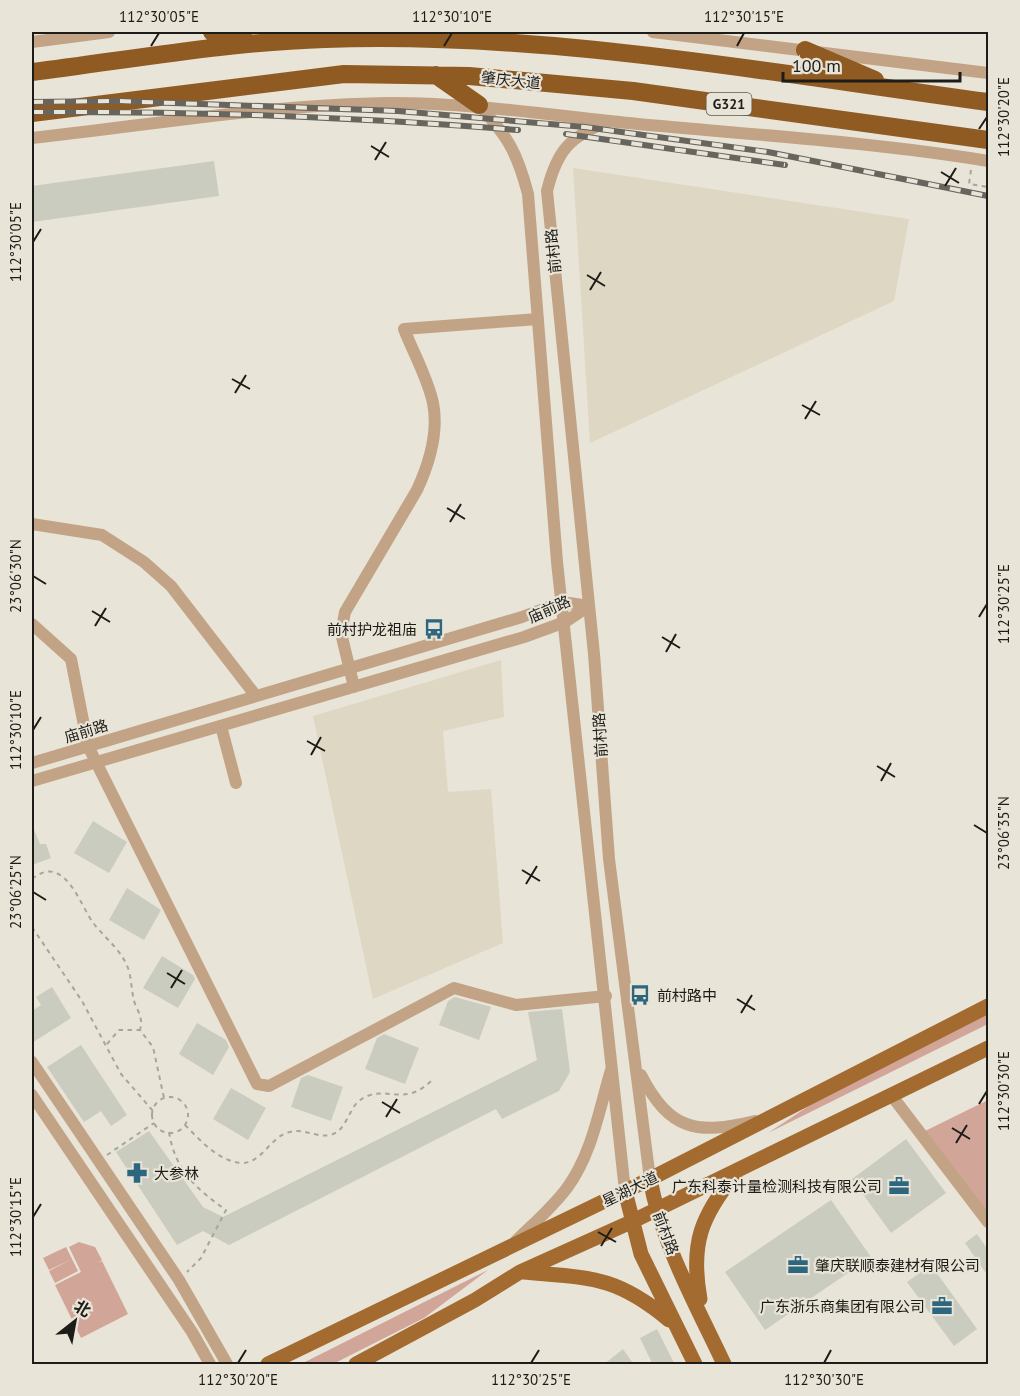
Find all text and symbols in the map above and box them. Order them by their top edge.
text: 112°30'05"E [119,7,199,26]
text: 112°30'10"E [412,7,492,26]
text: 112°30'15"E [704,7,784,26]
scale bar [783,45,960,83]
text: 100 m [792,54,841,77]
street label: 肇庆大道 [480,67,542,93]
text: 112°30'20"E [994,77,1013,157]
road number: G321 [706,93,752,115]
text: 112°30'05"E [6,202,25,282]
street label: 前村路 [541,228,565,274]
text: 23°06'30"N [6,539,25,613]
text: 112°30'25"E [994,564,1013,644]
street label: 庙前路 [525,591,573,627]
bus stop icon: 前村护龙祖庙 [422,617,446,641]
place label: 前村护龙祖庙 [327,620,417,639]
text: 112°30'10"E [6,690,25,770]
street label: 前村路 [589,712,611,758]
street label: 庙前路 [62,715,110,747]
text: 23°06'35"N [994,796,1013,870]
text: 23°06'25"N [6,855,25,929]
bus stop icon: 前村路中 [628,983,652,1007]
place label: 前村路中 [657,986,717,1005]
text: 112°30'30"E [994,1051,1013,1131]
pharmacy icon: 大参林 [125,1161,149,1185]
place label: 大参林 [154,1164,199,1183]
street label: 星湖大道 [599,1167,661,1211]
office icon: 广东科泰计量检测科技有限公司 [887,1174,911,1198]
text: 112°30'15"E [6,1177,25,1257]
place label: 广东科泰计量检测科技有限公司 [672,1177,882,1196]
street label: 前村路 [649,1209,683,1257]
office icon: 肇庆联顺泰建材有限公司 [786,1253,810,1277]
place label: 肇庆联顺泰建材有限公司 [815,1256,980,1275]
north arrow [45,1291,105,1351]
office icon: 广东浙乐商集团有限公司 [930,1294,954,1318]
text: 北 [71,1295,95,1321]
place label: 广东浙乐商集团有限公司 [760,1297,925,1316]
text: 112°30'20"E [198,1370,278,1389]
text: 112°30'25"E [491,1370,571,1389]
text: 112°30'30"E [784,1370,864,1389]

